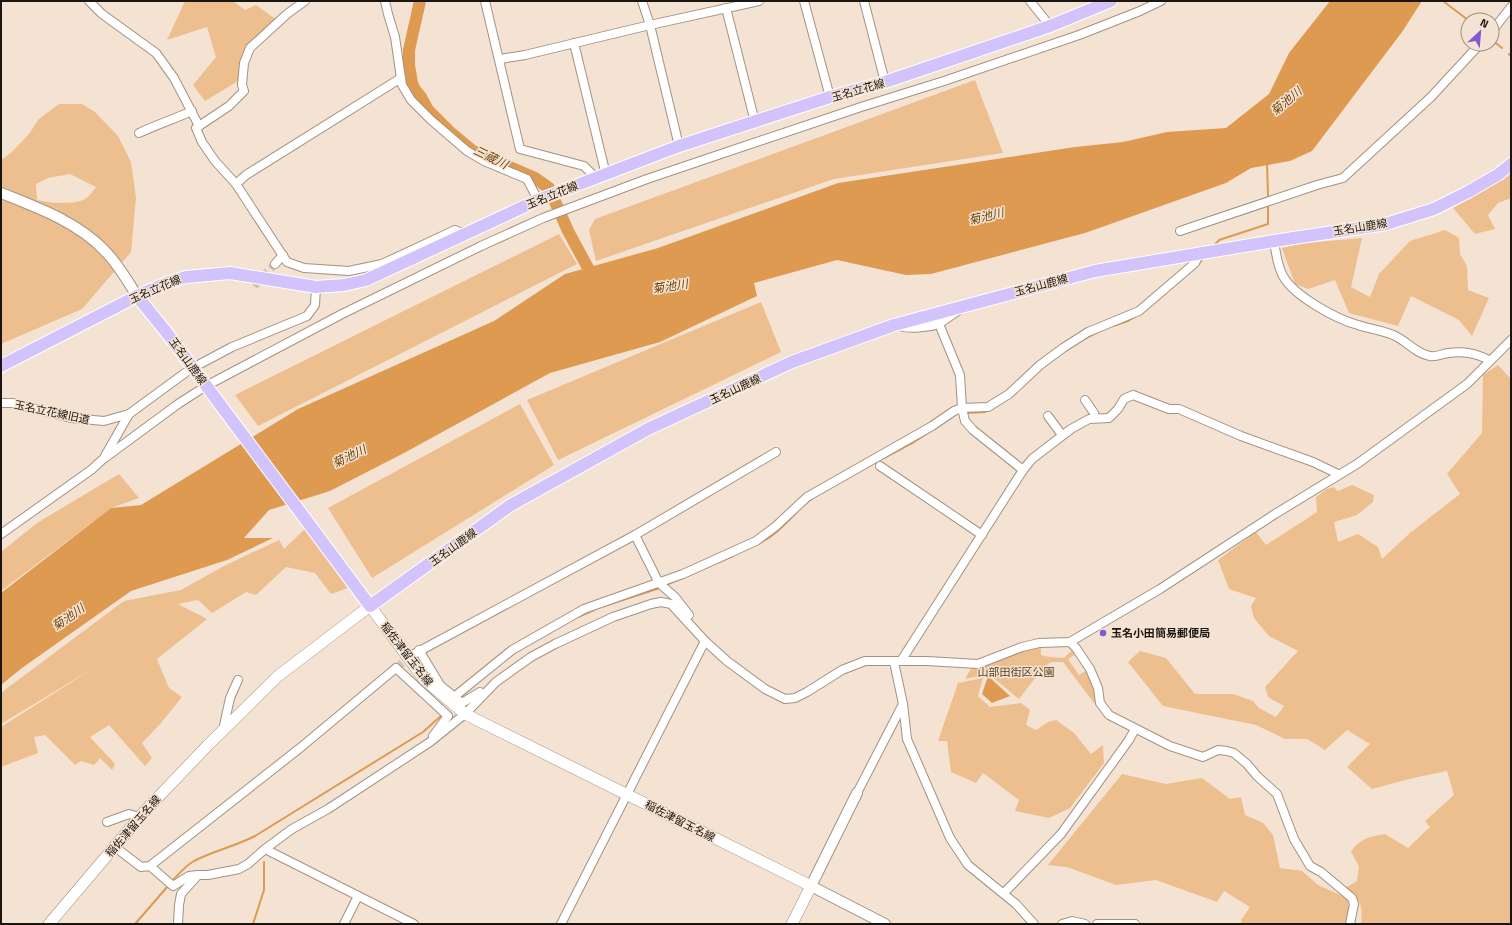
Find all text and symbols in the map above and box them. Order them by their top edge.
north arrow [1460,12,1500,52]
text: N [1477,14,1491,32]
street label: 玉名立花線 [829,75,887,105]
water label: 菊池川 [1266,81,1307,120]
water label: 三蔵川 [471,141,513,174]
street label: 玉名立花線 [524,177,580,213]
water label: 菊池川 [966,202,1008,229]
street label: 玉名山鹿線 [1332,215,1388,239]
street label: 玉名山鹿線 [1012,270,1070,300]
street label: 玉名立花線 [127,271,183,307]
water label: 菊池川 [651,274,691,298]
street label: 玉名山鹿線 [165,334,211,388]
street label: 玉名山鹿線 [707,370,763,408]
street label: 玉名立花線旧道 [13,396,91,428]
water label: 菊池川 [329,439,371,472]
street label: 玉名山鹿線 [426,524,480,570]
water label: 菊池川 [48,598,90,635]
street label: 稲佐津留玉名線 [377,619,437,689]
place label: 玉名小田簡易郵便局 [1111,625,1210,641]
marker: 玉名小田簡易郵便局 [1098,628,1108,638]
park label: 山部田街区公園 [978,664,1055,680]
street label: 稲佐津留玉名線 [102,792,164,860]
street label: 稲佐津留玉名線 [642,796,718,846]

